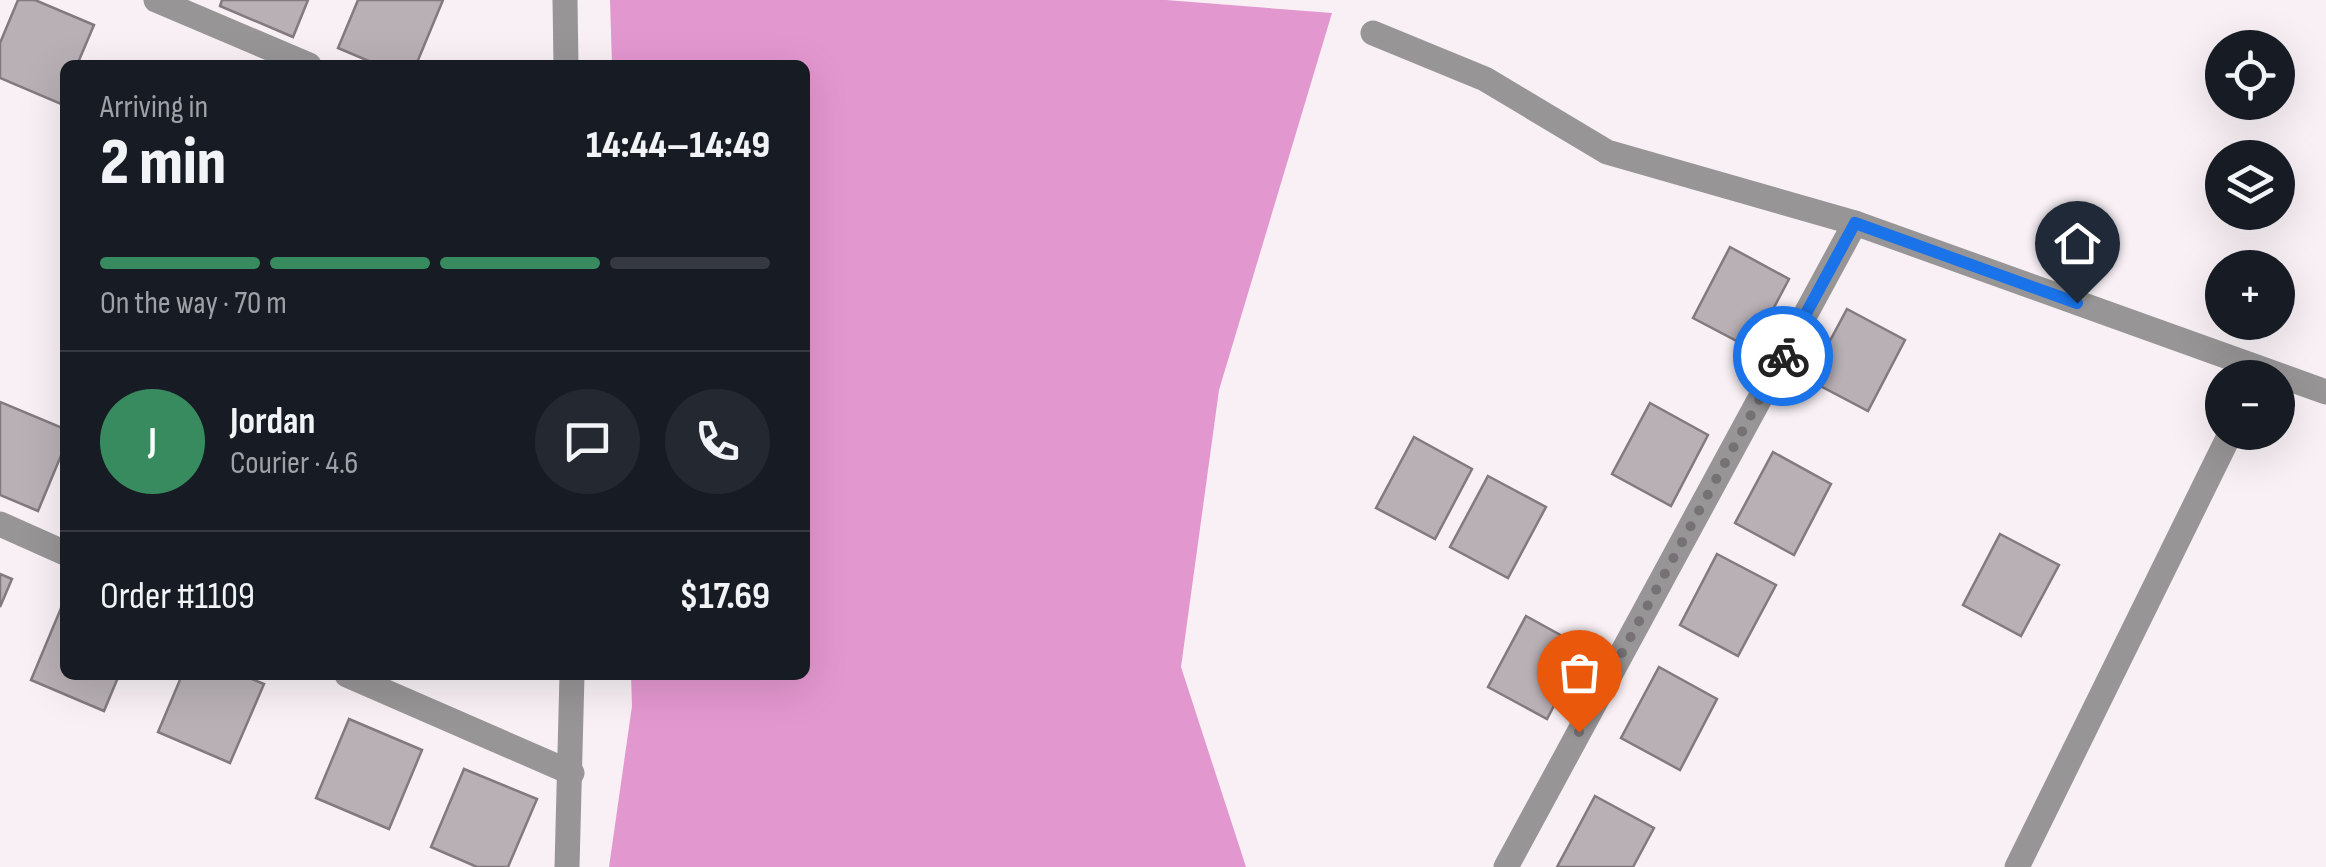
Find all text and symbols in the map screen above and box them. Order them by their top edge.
map controls [2205,30,2295,450]
button: locate [2205,30,2295,120]
text: Arriving in [100,88,208,127]
text: 14:44–14:49 [586,123,770,168]
text: 2 min [100,125,226,203]
button: layers [2205,140,2295,230]
pin [2035,201,2120,304]
icon: home [2050,216,2105,271]
button: + [2205,250,2295,340]
text: On the way · 70 m [100,284,287,323]
courier [1733,306,1833,406]
icon: bike [1756,329,1811,384]
button: − [2205,360,2295,450]
button: chat [535,389,640,494]
button: phone [665,389,770,494]
text: Jordan [230,399,315,444]
text: J [148,419,157,464]
text: Courier · 4.6 [230,444,358,483]
text: Order #1109 [100,574,255,619]
text: $17.69 [679,574,770,619]
pin [1537,630,1622,733]
icon: bag [1552,645,1607,700]

